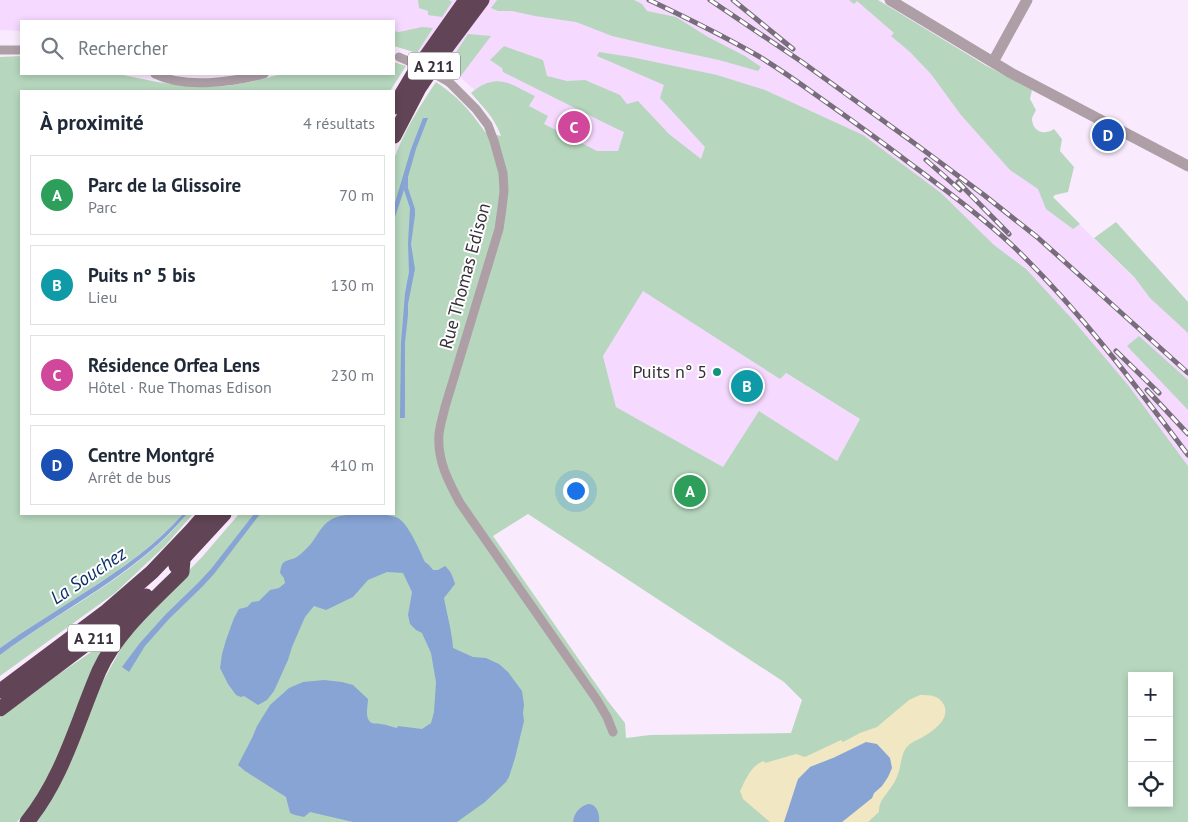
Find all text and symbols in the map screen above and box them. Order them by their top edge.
search box [20,20,395,75]
icon: search [38,34,66,62]
text: Rechercher [78,36,168,60]
road number: A 211 [408,52,460,80]
pin: C [558,108,590,146]
text: À proximité [40,109,144,136]
text: 4 résultats [303,113,375,133]
pin: D [1092,116,1124,154]
text: Parc de la Glissoire [88,173,241,197]
text: A [52,185,62,205]
text: 70 m [339,185,374,205]
text: Parc [88,197,117,217]
street label: Rue Thomas Edison [434,200,495,351]
text: Puits n° 5 bis [88,263,195,287]
text: B [52,275,62,295]
text: 130 m [331,275,374,295]
text: Lieu [88,287,117,307]
text: Résidence Orfea Lens [88,353,260,377]
place label: Puits n° 5 [632,360,707,383]
text: C [53,365,61,385]
text: 230 m [331,365,374,385]
marker: Puits n° 5 [711,366,723,378]
pin: B [731,367,763,405]
text: Hôtel · Rue Thomas Edison [88,377,272,397]
text: Centre Montgré [88,443,215,467]
text: D [52,455,62,475]
text: 410 m [331,455,374,475]
text: Arrêt de bus [88,467,171,487]
pin: A [674,472,706,510]
your location [563,478,589,504]
water label: La Souchez [45,540,131,609]
road number: A 211 [68,624,120,651]
map controls [1128,672,1173,807]
button: + [1128,672,1173,717]
button: − [1128,717,1173,762]
button: locate [1128,762,1173,807]

